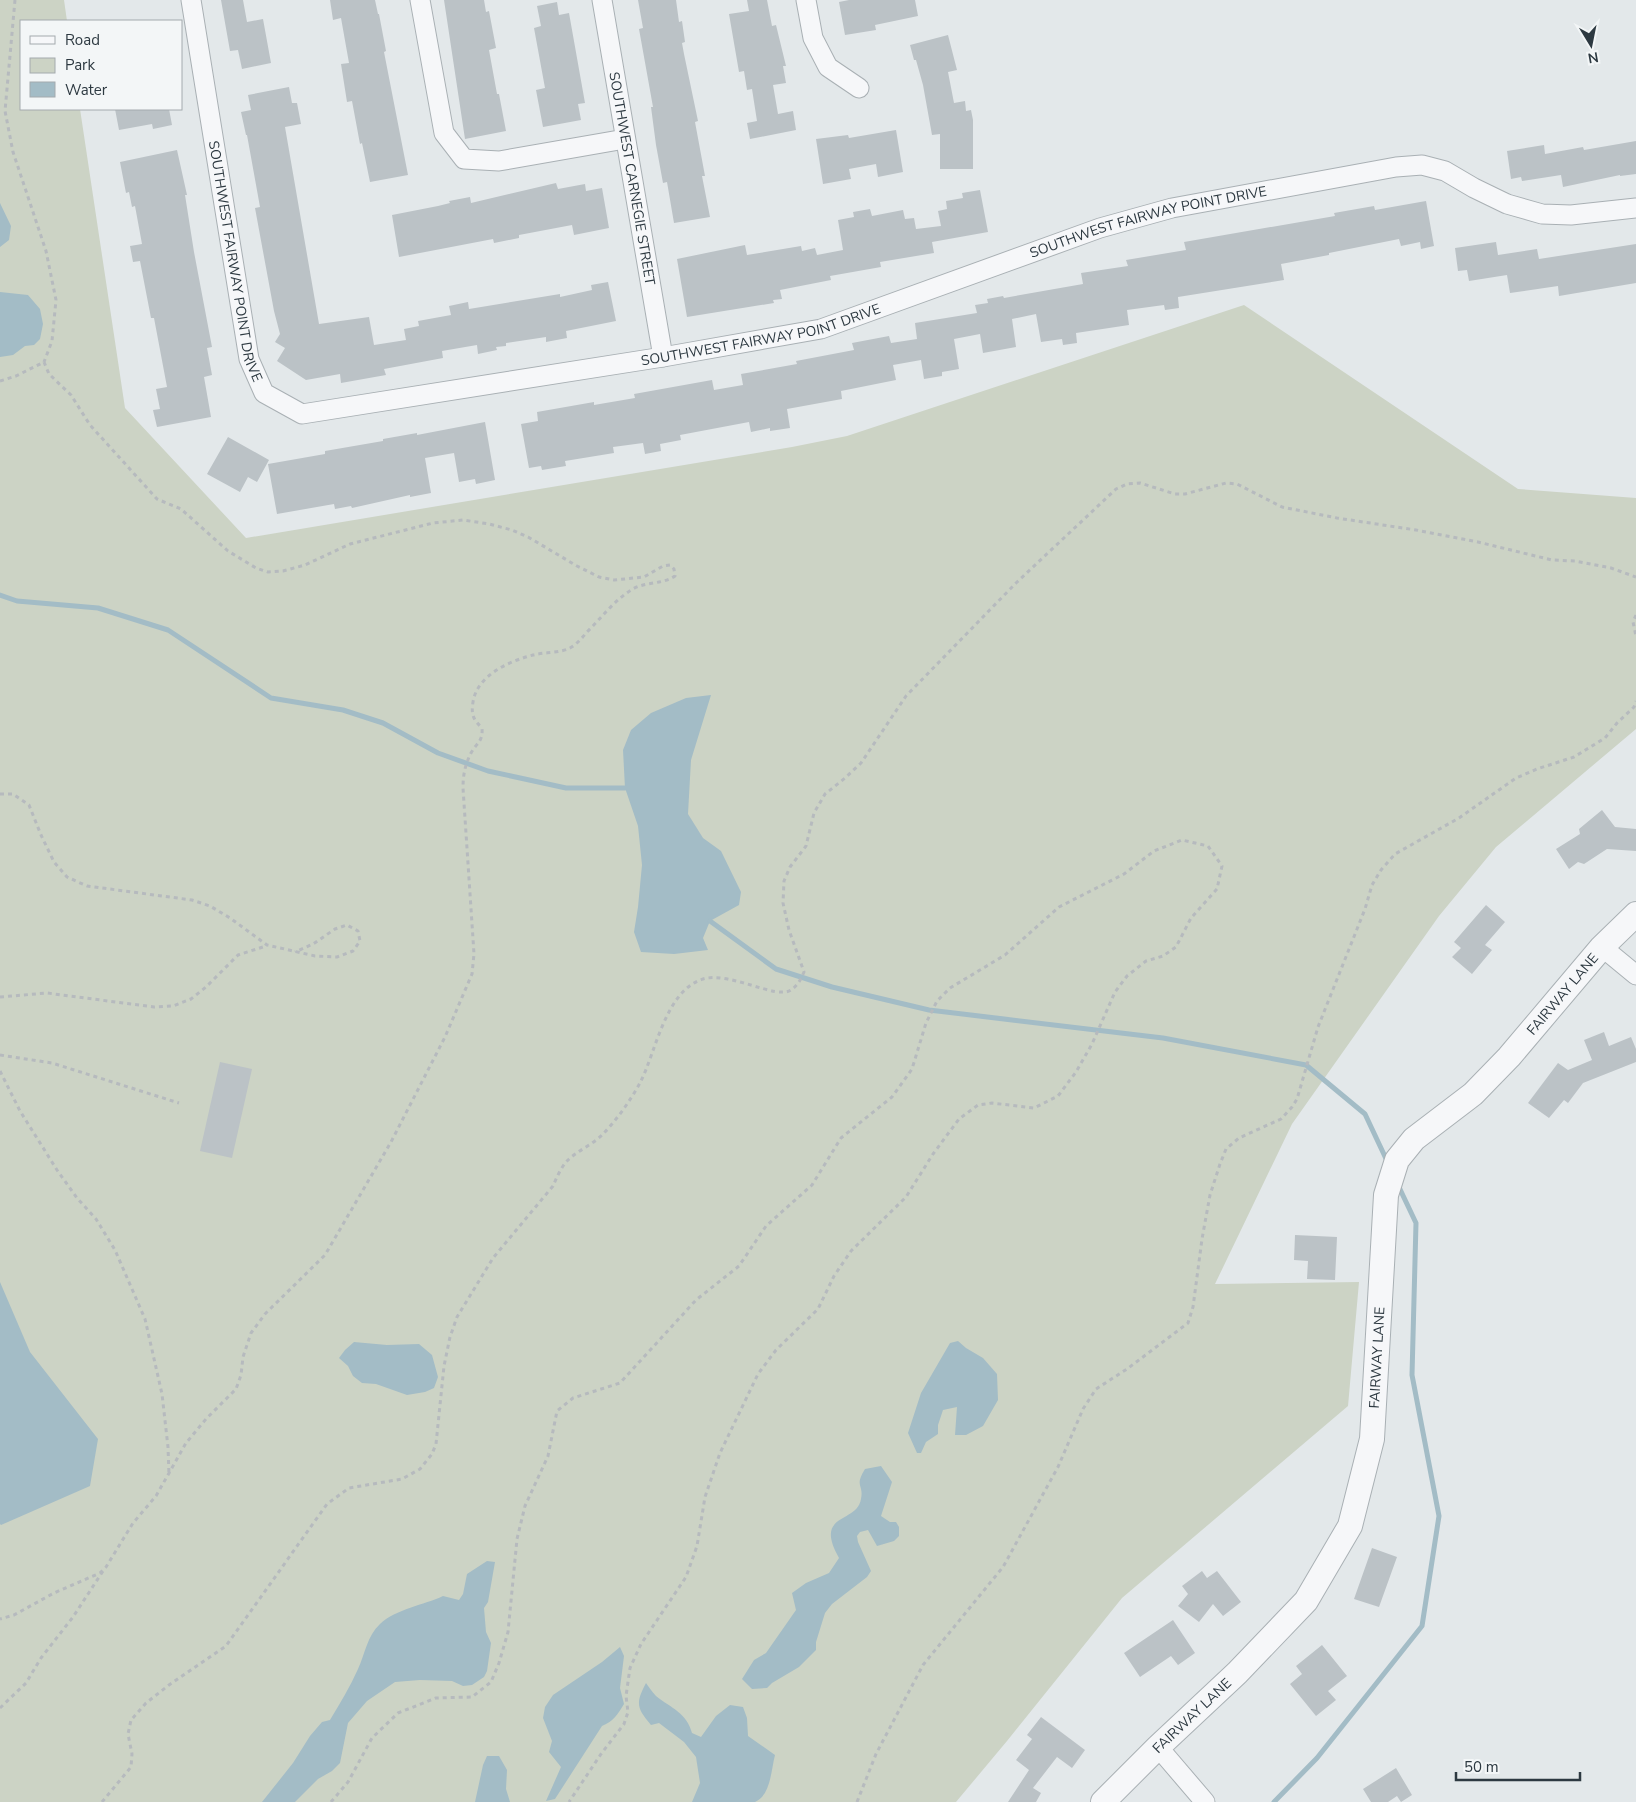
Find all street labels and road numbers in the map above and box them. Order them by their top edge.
street label: SOUTHWEST CARNEGIE STREET [605,70,660,287]
street label: SOUTHWEST FAIRWAY POINT DRIVE [204,139,267,385]
street label: SOUTHWEST FAIRWAY POINT DRIVE [1027,181,1268,262]
street label: SOUTHWEST FAIRWAY POINT DRIVE [640,299,883,370]
street label: FAIRWAY LANE [1522,949,1603,1039]
street label: FAIRWAY LANE [1364,1306,1389,1409]
street label: FAIRWAY LANE [1148,1674,1235,1757]

